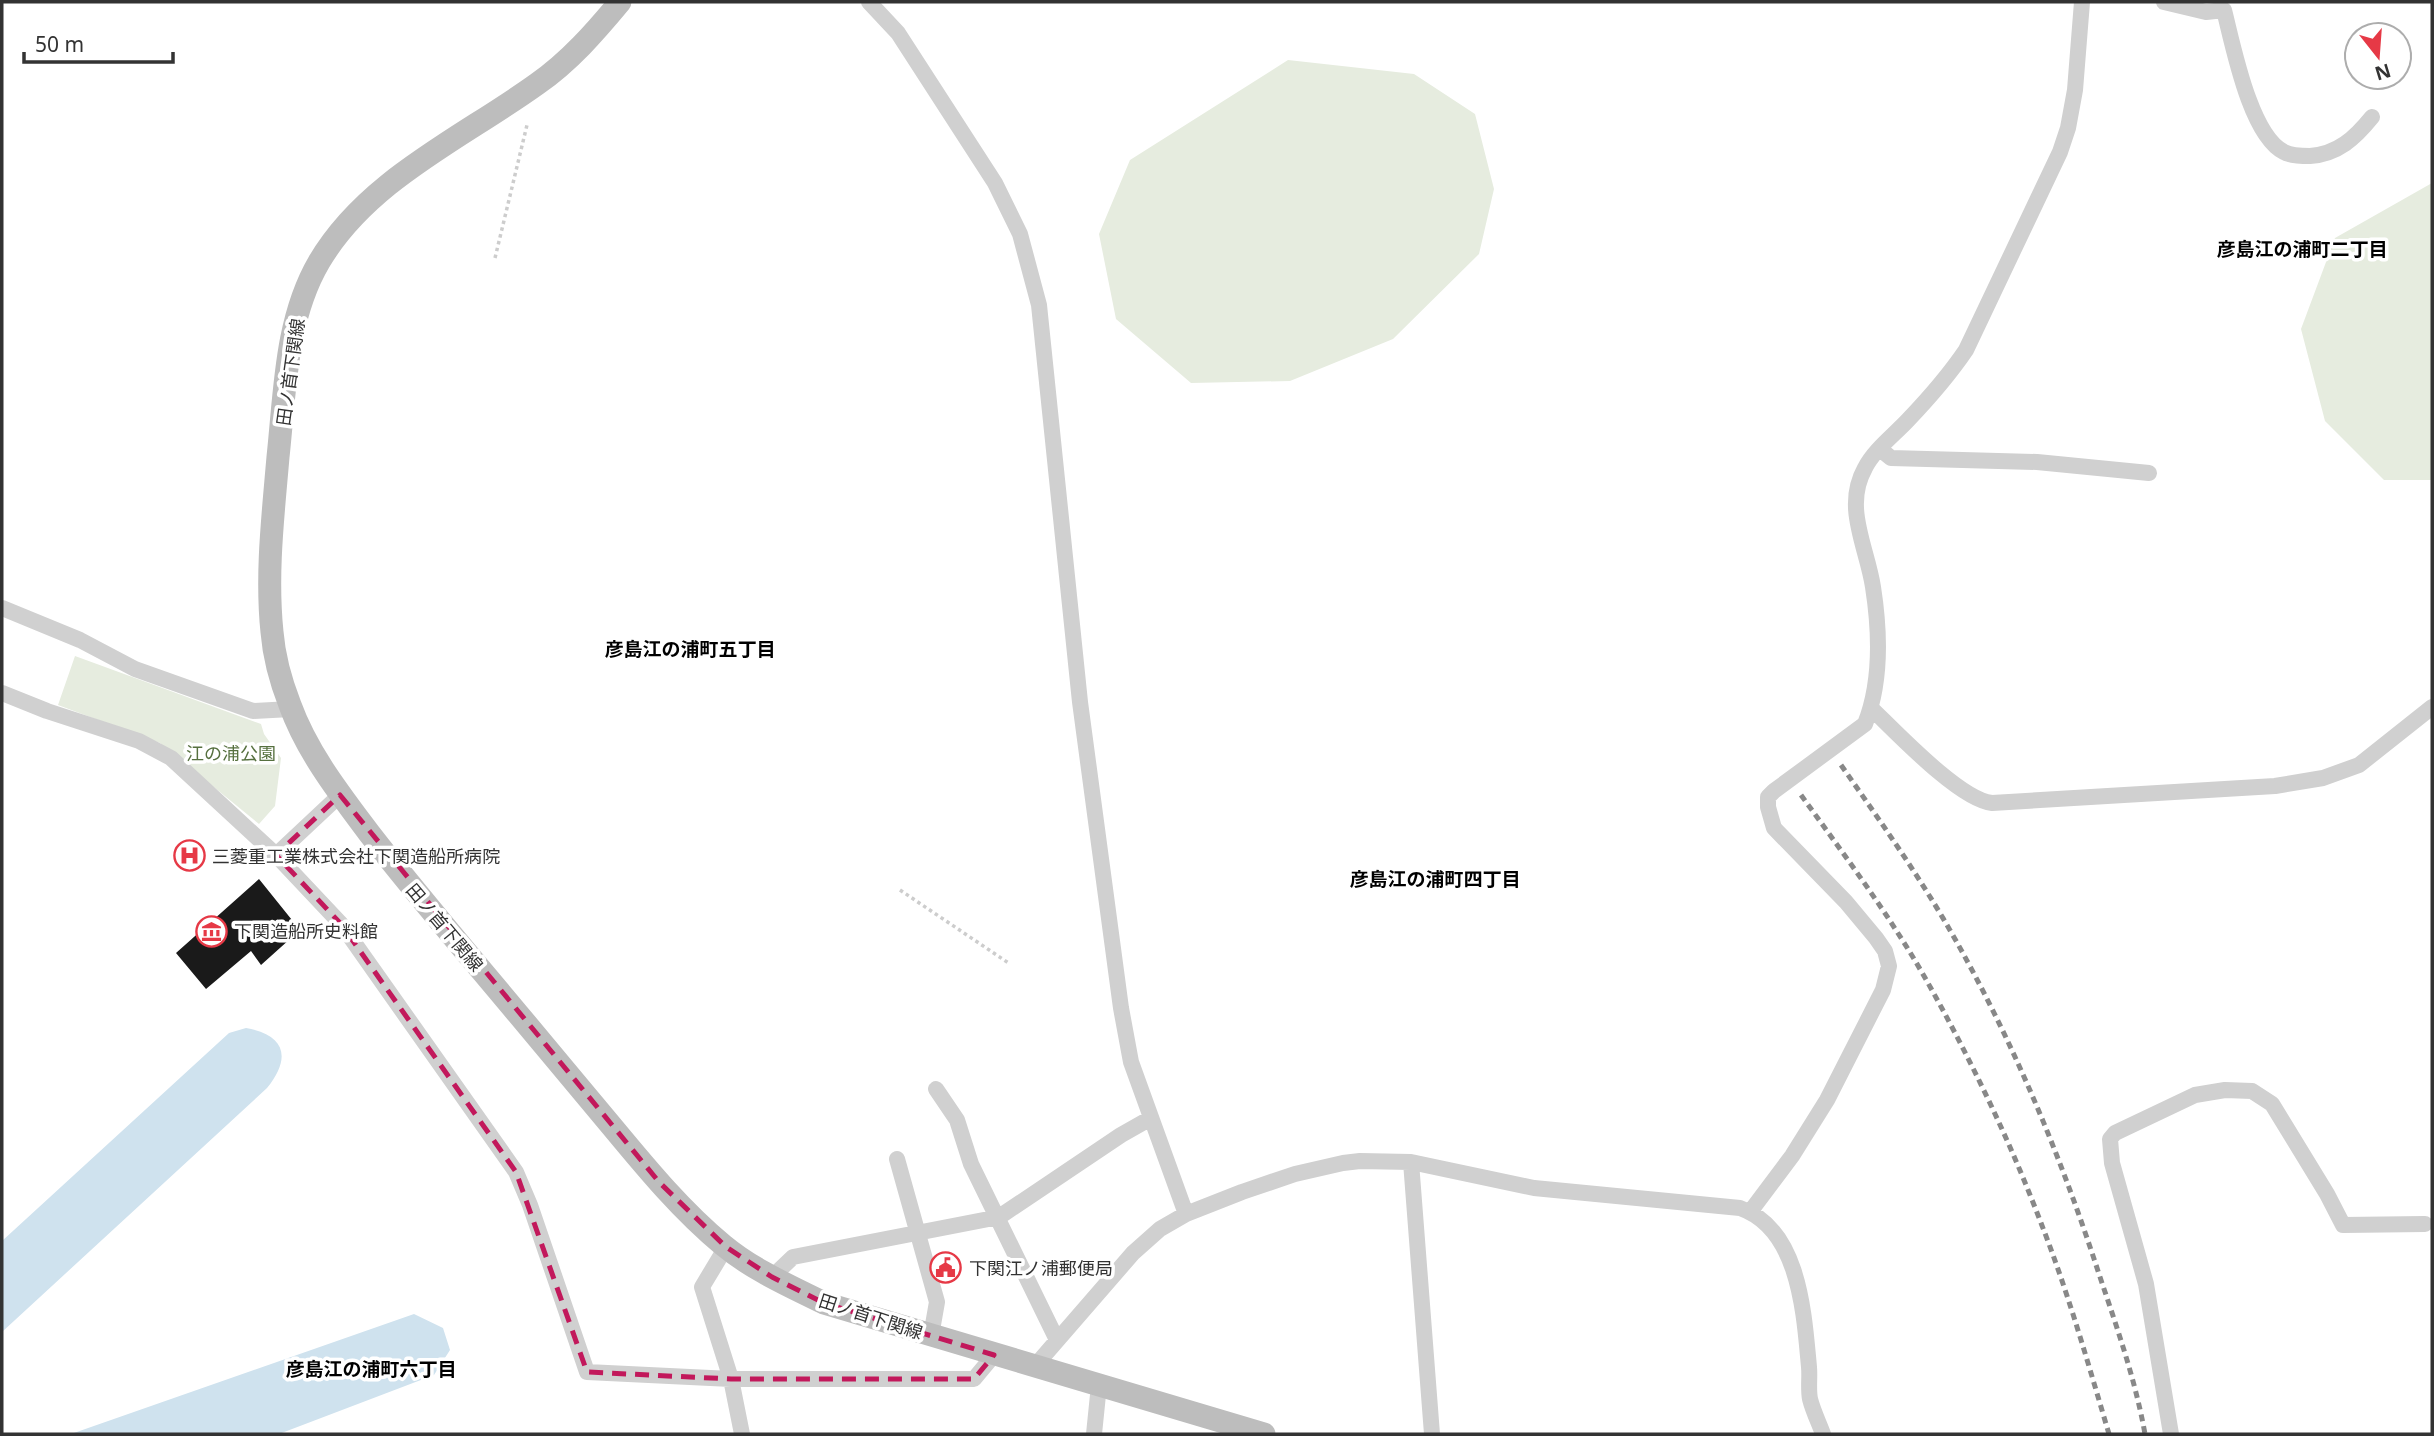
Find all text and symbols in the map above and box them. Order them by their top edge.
scale bar [24,21,173,65]
north arrow [2343,21,2413,91]
text: 50 m [35,30,84,58]
text: N [2372,58,2394,87]
district label: 彦島江の浦町二丁目 [2216,236,2388,262]
street label: 田ノ首下関線 [271,317,309,427]
district label: 彦島江の浦町五丁目 [604,636,776,662]
park label: 江の浦公園 [186,741,276,765]
hospital icon: 三菱重工業株式会社下関造船所病院 [172,839,206,873]
place label: 三菱重工業株式会社下関造船所病院 [212,844,500,868]
district label: 彦島江の浦町四丁目 [1349,866,1521,892]
street label: 田ノ首下関線 [401,878,489,976]
museum icon: 下関造船所史料館 [194,914,228,948]
place label: 下関造船所史料館 [234,919,378,943]
public building icon: 下関江ノ浦郵便局 [929,1251,963,1285]
place label: 下関江ノ浦郵便局 [969,1256,1113,1280]
street label: 田ノ首下関線 [816,1288,926,1344]
district label: 彦島江の浦町六丁目 [285,1356,457,1382]

